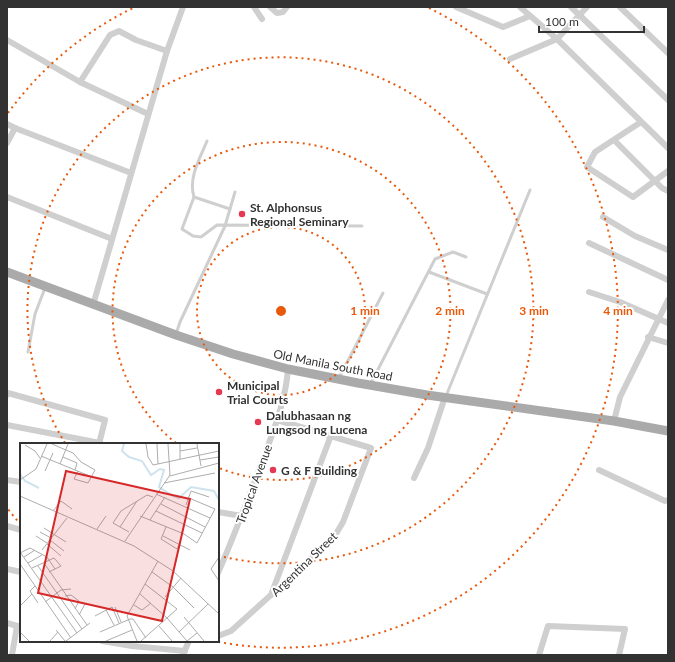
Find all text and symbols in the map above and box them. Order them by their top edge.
scale bar [539,8,644,34]
text: 100 m [545,14,579,29]
place label: St. Alphonsus Regional Seminary [250,200,349,229]
marker: St. Alphonsus Regional Seminary [237,209,247,219]
text: 1 min [350,303,380,318]
text: 2 min [435,303,465,318]
text: 3 min [519,303,549,318]
text: 4 min [603,303,633,318]
centre of rings [274,304,288,318]
street label: Old Manila South Road [272,346,394,384]
place label: Municipal Trial Courts [227,378,288,407]
marker: Municipal Trial Courts [214,387,224,397]
place label: Dalubhasaan ng Lungsod ng Lucena [266,408,367,437]
marker: Dalubhasaan ng Lungsod ng Lucena [253,417,263,427]
street label: Tropical Avenue [233,442,275,526]
inset map [20,443,219,642]
place label: G & F Building [281,463,358,478]
marker: G & F Building [268,465,278,475]
street label: Argentina Street [268,528,341,599]

